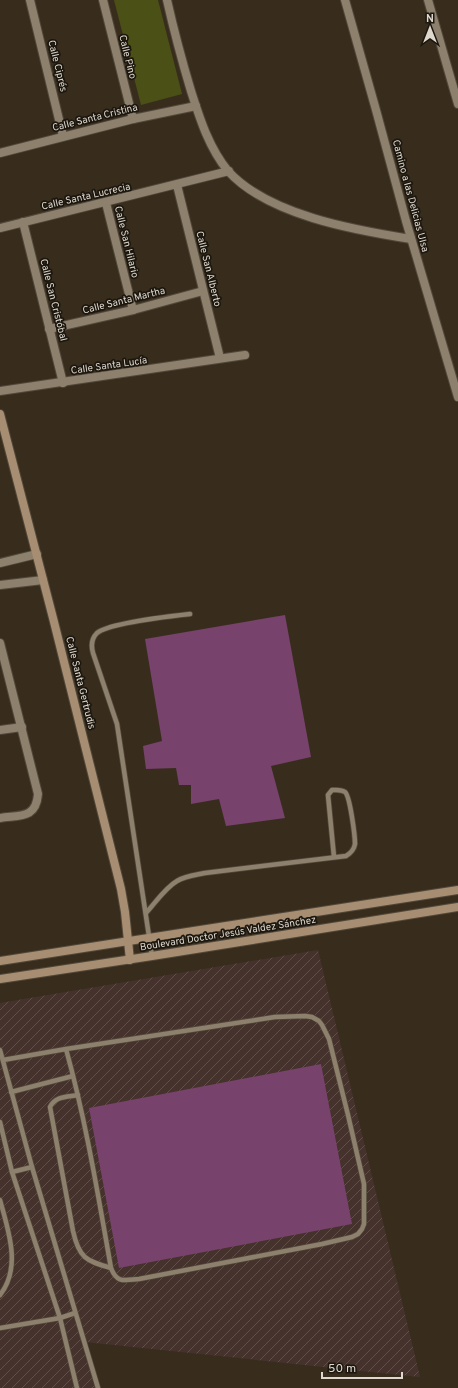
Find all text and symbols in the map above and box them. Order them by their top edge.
north arrow [410,8,450,48]
text: N [426,12,434,26]
street label: Calle Pino [115,34,139,81]
street label: Calle Ciprés [44,39,70,94]
street label: Calle Santa Cristina [51,101,139,135]
street label: Camino a las Delicias Ulsa [389,138,431,254]
street label: Calle Santa Lucrecia [40,180,132,214]
street label: Calle San Hilario [111,205,141,280]
street label: Calle San Alberto [192,230,224,309]
street label: Calle San Cristóbal [36,257,70,343]
street label: Calle Santa Martha [81,284,167,318]
street label: Calle Santa Lucía [70,354,148,378]
street label: Calle Santa Gertrudis [62,635,98,731]
street label: Boulevard Doctor Jesús Valdez Sánchez [139,914,317,954]
scale bar [322,1354,402,1380]
text: 50 m [328,1361,356,1377]

